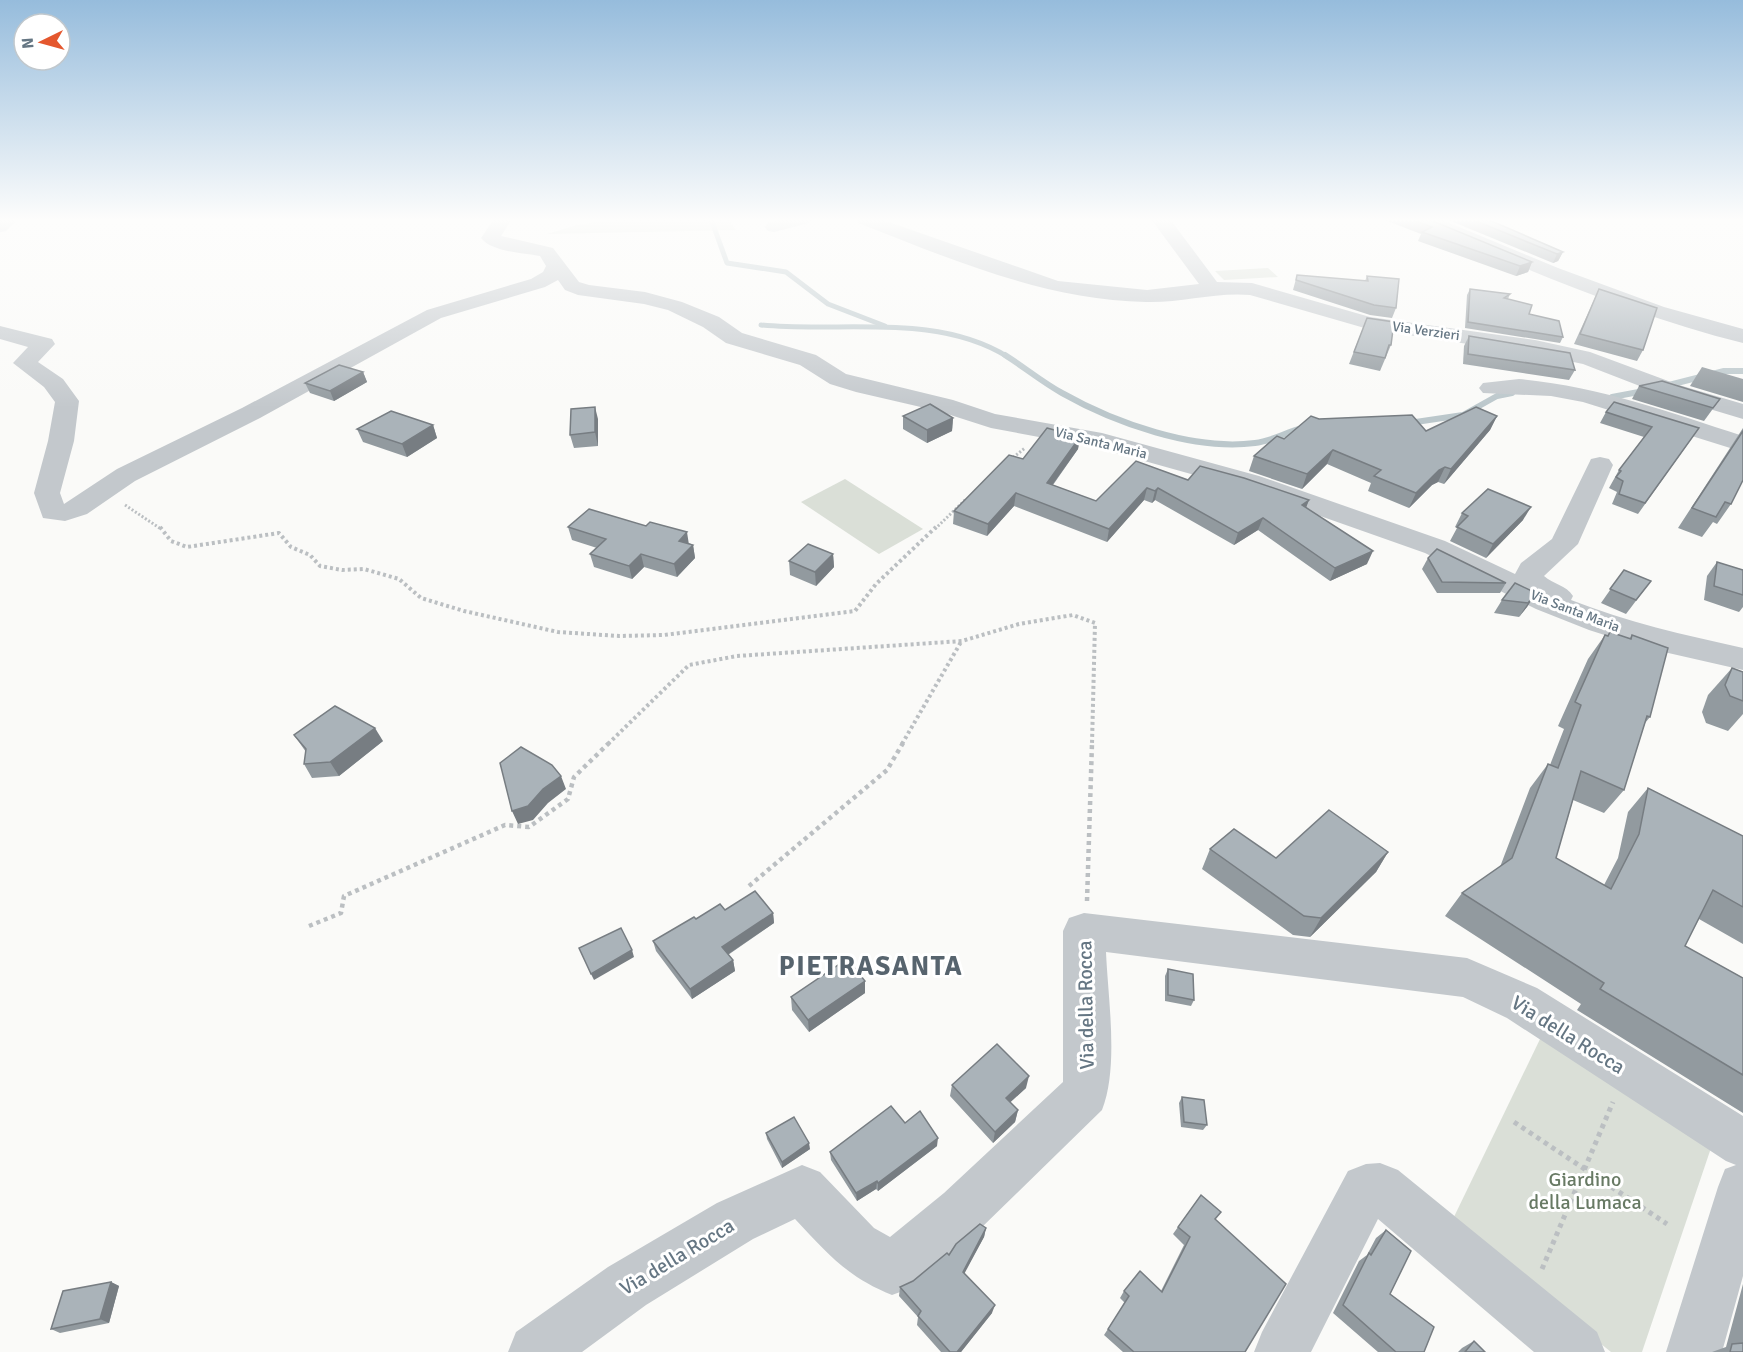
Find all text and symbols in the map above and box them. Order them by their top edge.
north arrow [12,12,72,72]
text: N [18,37,39,50]
street label: Via Verzieri [1391,318,1461,344]
street label: Via Santa Maria [1053,423,1149,463]
street label: Via Santa Maria [1528,586,1622,636]
street label: Via della Rocca [1072,940,1100,1070]
district label: PIETRASANTA [779,950,963,983]
street label: Via della Rocca [1507,990,1629,1080]
park label: Giardino della Lumaca [1528,1167,1642,1215]
street label: Via della Rocca [615,1213,739,1301]

